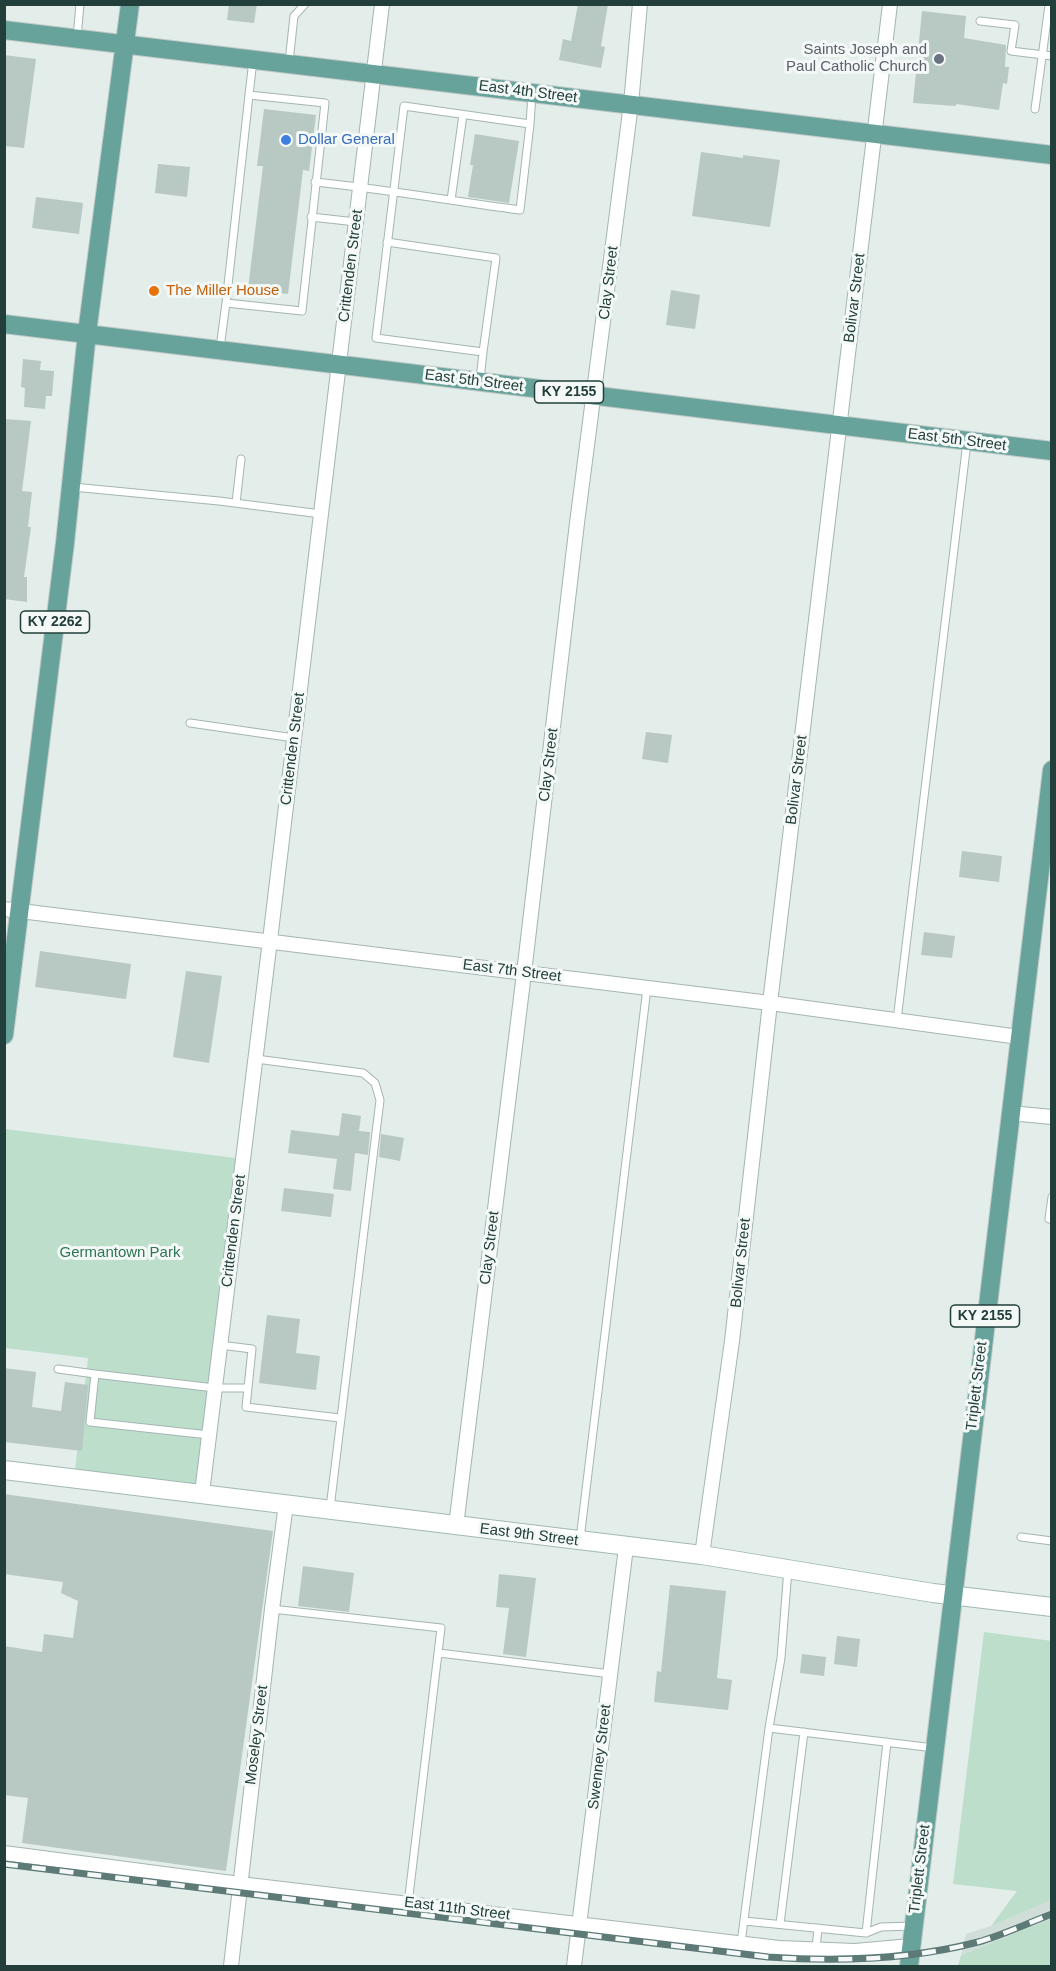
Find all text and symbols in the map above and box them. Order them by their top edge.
place label: Saints Joseph and Paul Catholic Church [786,41,927,76]
marker: Saints Joseph and Paul Catholic Church [932,52,946,66]
street label: East 4th Street [478,77,578,107]
place label: Dollar General [298,131,395,149]
marker: Dollar General [279,133,293,147]
street label: Crittenden Street [335,209,367,323]
street label: Clay Street [596,245,622,321]
street label: Bolivar Street [841,252,869,344]
place label: The Miller House [166,282,279,300]
marker: The Miller House [147,284,161,298]
street label: East 5th Street [424,366,524,396]
road number: KY 2155 [534,381,604,403]
street label: East 5th Street [907,425,1007,455]
road number: KY 2262 [20,611,90,633]
street label: Crittenden Street [277,692,309,806]
street label: Clay Street [536,727,562,803]
street label: Bolivar Street [783,734,811,826]
street label: East 7th Street [462,956,562,986]
street label: Crittenden Street [218,1174,250,1288]
street label: Clay Street [477,1210,503,1286]
street label: Bolivar Street [727,1217,755,1309]
park label: Germantown Park [60,1244,180,1262]
road number: KY 2155 [950,1305,1020,1327]
street label: Triplett Street [963,1341,991,1431]
street label: East 9th Street [479,1520,579,1550]
street label: Moseley Street [242,1684,272,1786]
street label: Swenney Street [585,1703,615,1811]
street label: Triplett Street [906,1824,934,1914]
street label: East 11th Street [403,1894,511,1924]

